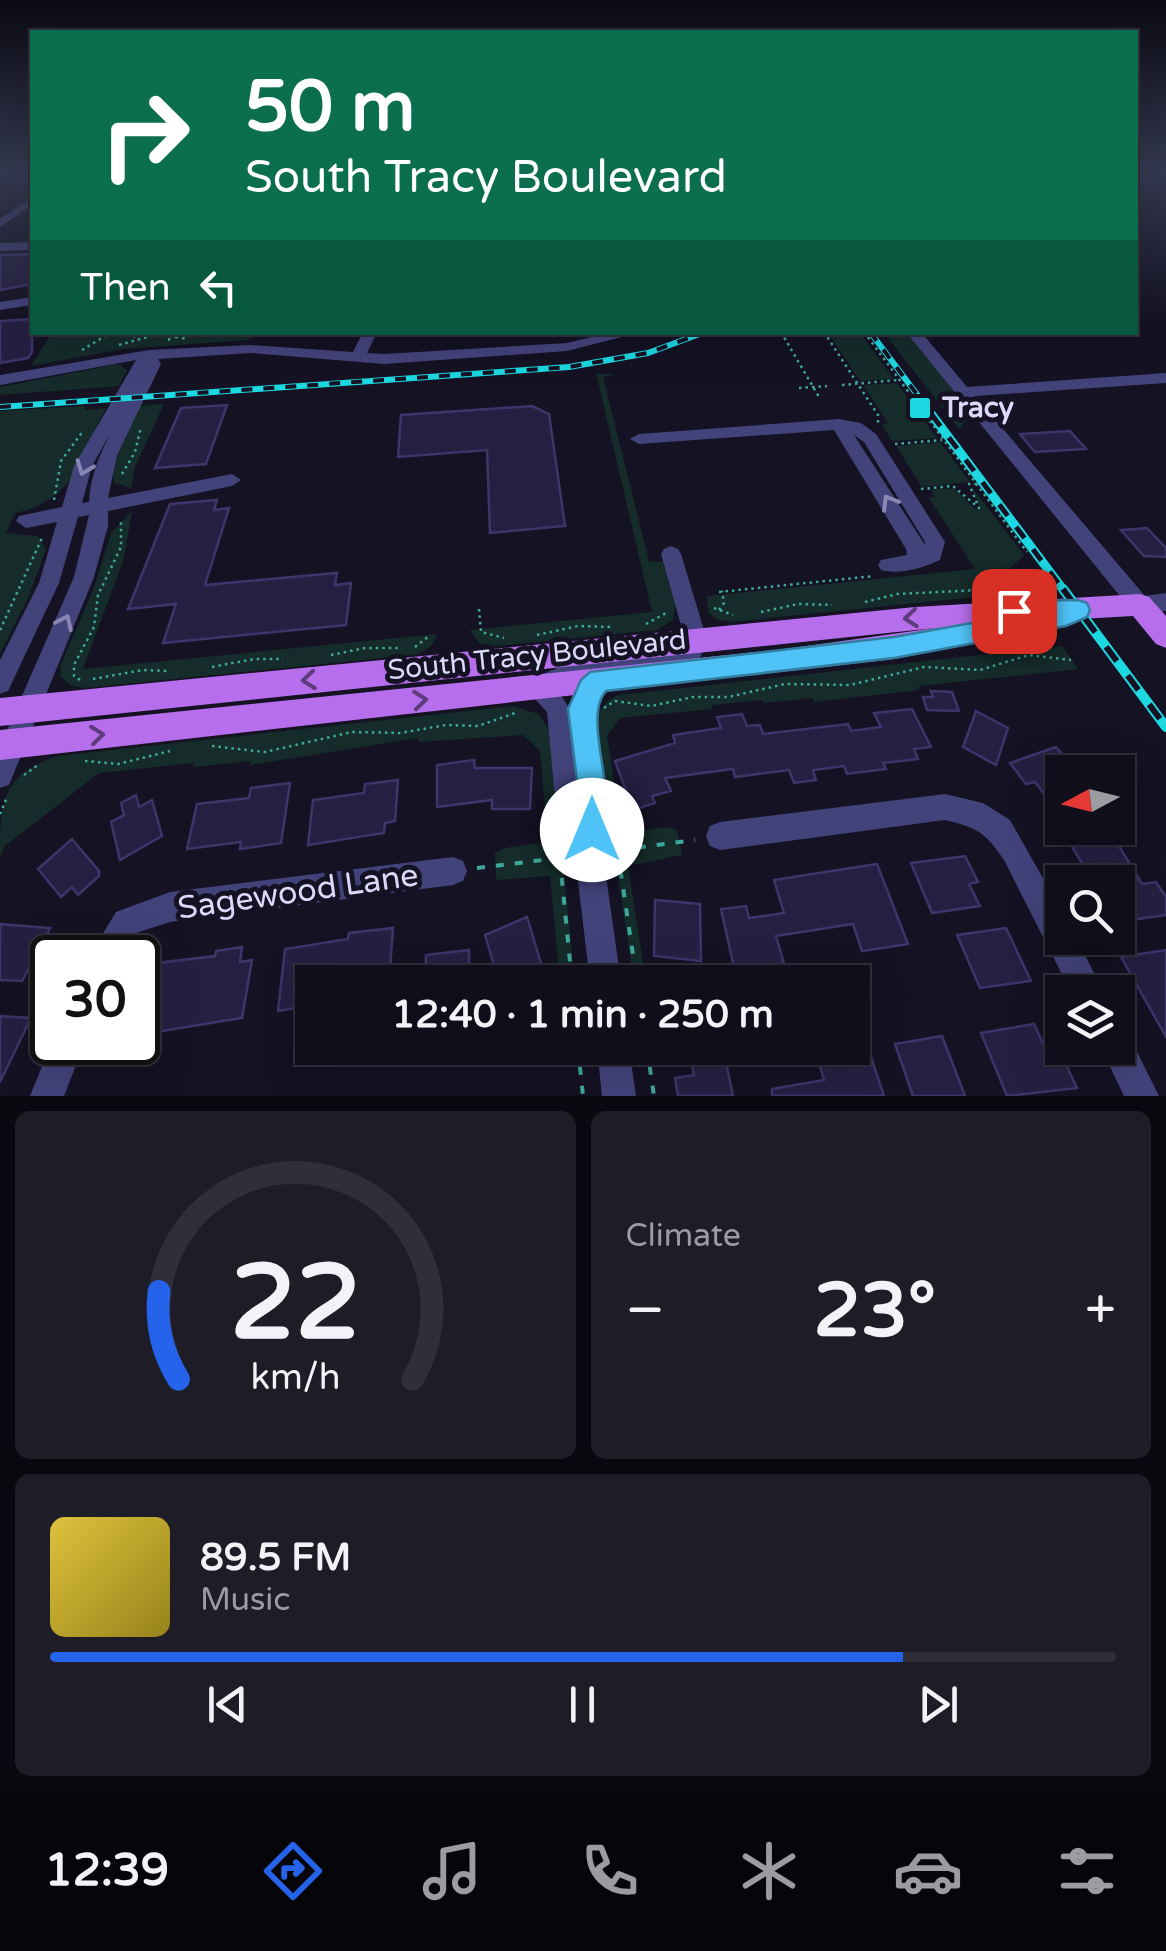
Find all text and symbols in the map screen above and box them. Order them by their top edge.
text: 50 m [245,66,415,150]
icon: right [80,70,210,200]
text: South Tracy Boulevard [245,151,727,205]
icon: left [191,260,246,315]
text: Then [80,265,171,311]
place label: Tracy [941,391,1014,425]
marker: Tracy [907,395,933,421]
one-way arrow [75,459,95,476]
one-way arrow [882,495,901,513]
pin [972,569,1057,654]
icon: arrive [987,584,1042,639]
one-way arrow [903,607,919,629]
one-way arrow [52,614,72,632]
street label: South Tracy Boulevard [386,622,688,688]
one-way arrow [301,669,317,690]
one-way arrow [412,690,428,711]
one-way arrow [89,725,105,746]
north arrow [1045,755,1135,845]
map controls [1045,755,1135,1065]
position arrow [540,778,644,882]
street label: Sagewood Lane [175,856,421,928]
button: search [1045,865,1135,955]
speed limit sign: 30 [30,935,160,1065]
button: layers [1045,975,1135,1065]
text: 12:40 · 1 min · 250 m [391,992,774,1038]
text: Climate [626,1217,741,1255]
text: 22 [230,1242,361,1367]
text: 23° [814,1266,936,1356]
text: − [626,1278,665,1344]
text: + [1085,1278,1116,1344]
text: km/h [250,1356,340,1399]
text: 89.5 FM [200,1535,351,1581]
text: Music [200,1581,290,1619]
icon: previous [200,1677,255,1732]
icon: pause [555,1677,610,1732]
icon: next [911,1677,966,1732]
icon: directions [258,1836,328,1906]
icon: music [417,1836,487,1906]
icon: phone [575,1836,645,1906]
icon: climate [734,1836,804,1906]
icon: car [893,1836,963,1906]
icon: filters [1052,1836,1122,1906]
text: 12:39 [44,1844,169,1898]

